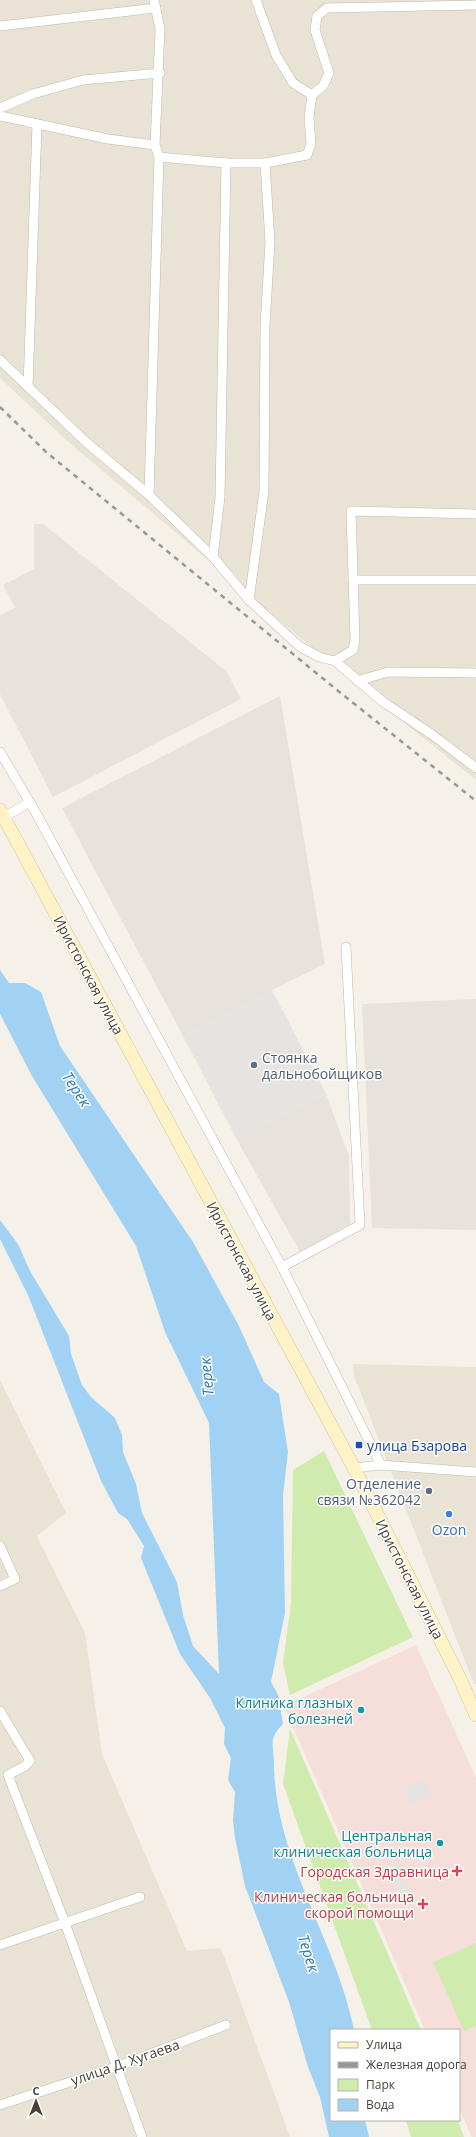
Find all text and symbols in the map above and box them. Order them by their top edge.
street label: Иристонская улица [50,912,128,1038]
place label: Стоянка дальнобойщиков [262,1048,382,1083]
marker: Стоянка дальнобойщиков [249,1060,259,1070]
water label: Терек [58,1068,96,1111]
street label: Иристонская улица [203,1198,281,1324]
water label: Терек [194,1356,218,1397]
place label: улица Бзарова [367,1436,467,1455]
marker: улица Бзарова [354,1440,364,1450]
place label: Отделение связи №362042 [317,1474,421,1509]
marker: Отделение связи №362042 [424,1486,434,1496]
marker: Ozon [444,1509,454,1519]
street label: Иристонская улица [372,1516,448,1642]
place label: Ozon [432,1520,466,1539]
place label: Клиника глазных болезней [236,1693,354,1728]
marker: Клиника глазных болезней [356,1705,366,1715]
place label: Центральная клиническая больница [273,1826,432,1861]
marker: Центральная клиническая больница [435,1838,445,1848]
place label: Городская Здравница [300,1862,449,1881]
marker: Городская Здравница [452,1866,462,1876]
place label: Клиническая больница скорой помощи [254,1887,414,1922]
marker: Клиническая больница скорой помощи [417,1898,429,1910]
water label: Терек [294,1932,325,1975]
legend [330,2029,460,2121]
street label: улица Д. Хугаева [68,2035,182,2089]
text: Улица [366,2036,402,2053]
text: Железная дорога [366,2056,467,2073]
text: Парк [366,2076,396,2093]
north arrow [16,2081,56,2121]
text: С [32,2083,40,2098]
text: Вода [366,2096,395,2113]

